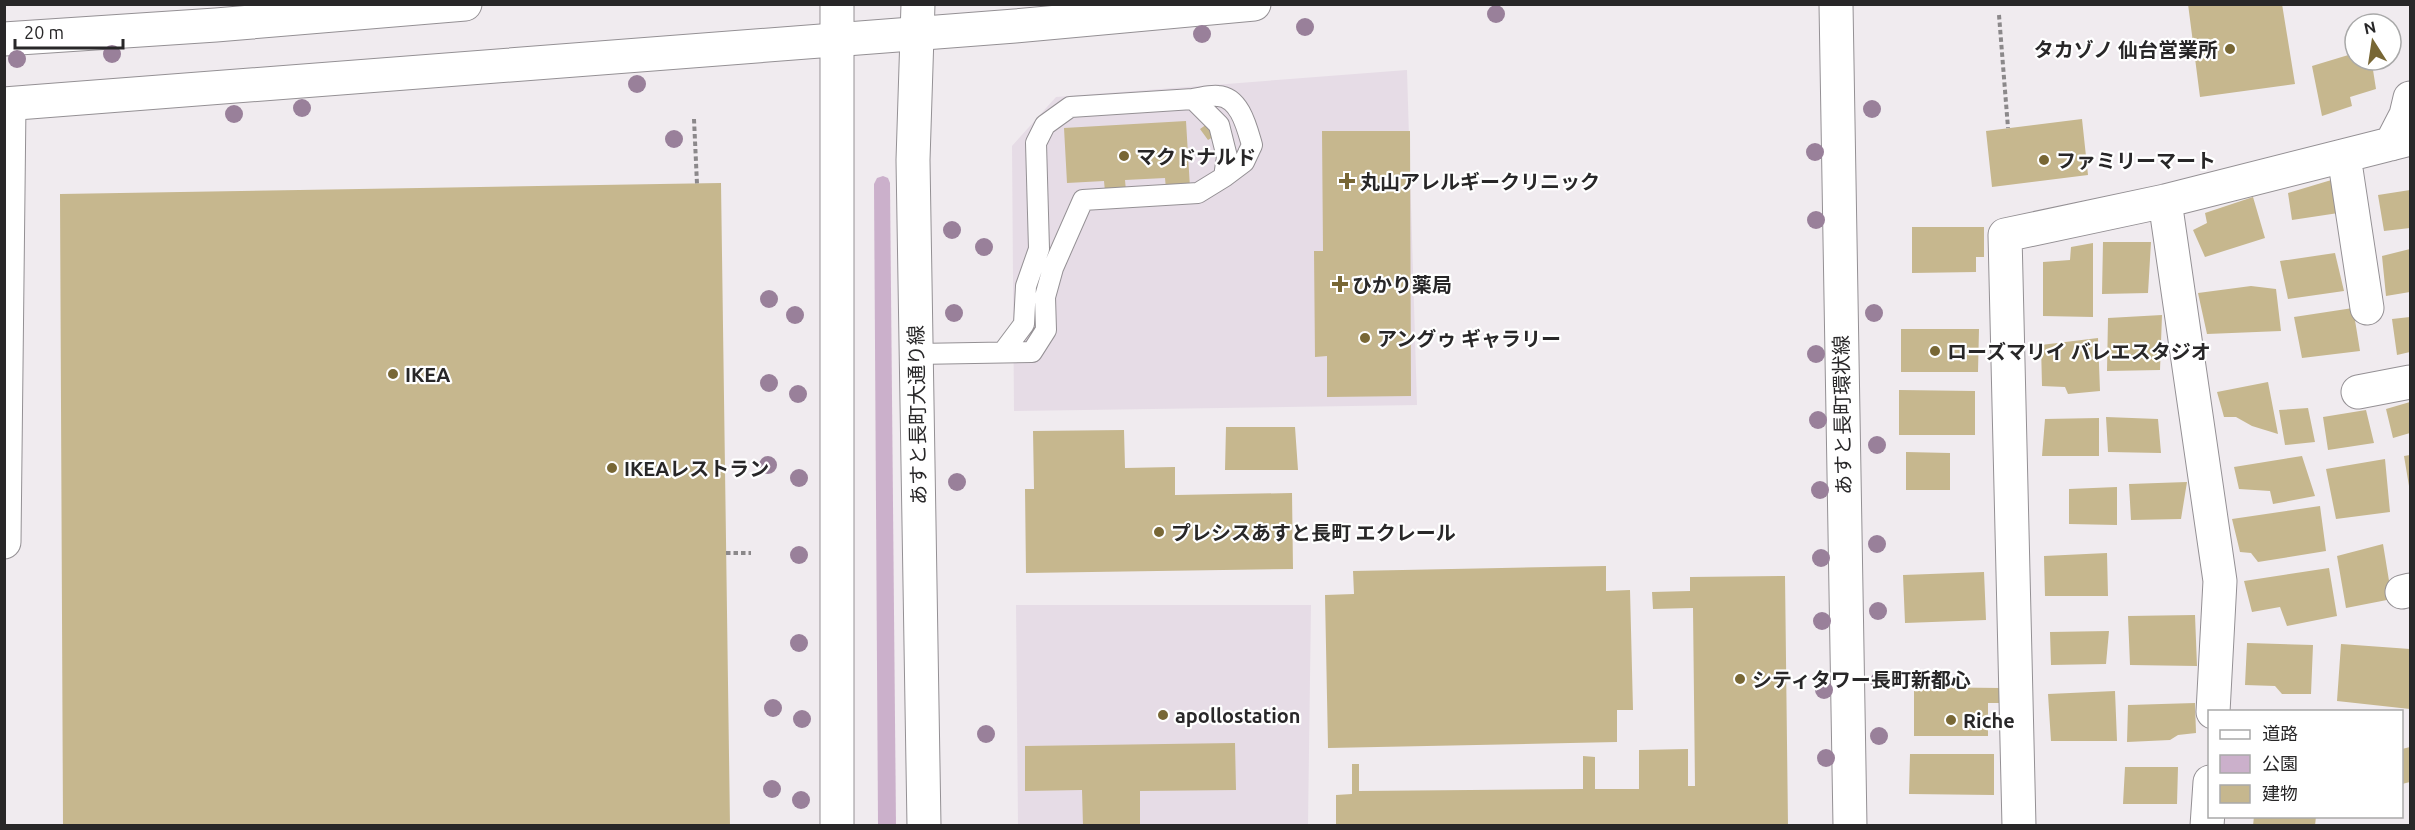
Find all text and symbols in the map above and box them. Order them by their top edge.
scale bar [15,12,123,50]
north arrow [2343,12,2403,72]
text: N [2362,17,2378,37]
text: 20 m [24,22,64,42]
place label: タカゾノ 仙台営業所 [2034,38,2218,61]
marker: タカゾノ 仙台営業所 [2223,42,2237,56]
place label: マクドナルド [1136,145,1256,168]
marker: マクドナルド [1117,149,1131,163]
place label: ファミリーマート [2056,149,2216,172]
marker: ファミリーマート [2037,153,2051,167]
place label: 丸山アレルギークリニック [1360,170,1600,193]
marker: 丸山アレルギークリニック [1338,172,1356,190]
place label: ひかり薬局 [1352,273,1452,296]
marker: ひかり薬局 [1333,277,1347,291]
street label: あすと長町大通り線 [904,325,930,505]
place label: アングゥ ギャラリー [1377,327,1561,350]
marker: アングゥ ギャラリー [1358,331,1372,345]
street label: あすと長町環状線 [1829,335,1855,495]
place label: ローズマリイ バレエスタジオ [1947,340,2211,363]
marker: ローズマリイ バレエスタジオ [1928,344,1942,358]
place label: IKEA [405,363,450,386]
marker: IKEA [386,367,400,381]
place label: IKEAレストラン [624,457,769,480]
marker: IKEAレストラン [605,461,619,475]
place label: プレシスあすと長町 エクレール [1171,521,1456,544]
marker: プレシスあすと長町 エクレール [1152,525,1166,539]
place label: シティタワー長町新都心 [1752,668,1971,691]
marker: シティタワー長町新都心 [1733,672,1747,686]
place label: apollostation [1175,704,1301,727]
marker: apollostation [1156,708,1170,722]
place label: Riche [1963,709,2015,732]
legend [2208,710,2403,818]
marker: Riche [1944,713,1958,727]
text: 道路 [2262,723,2298,743]
text: 公園 [2262,753,2298,773]
text: 建物 [2262,783,2298,803]

